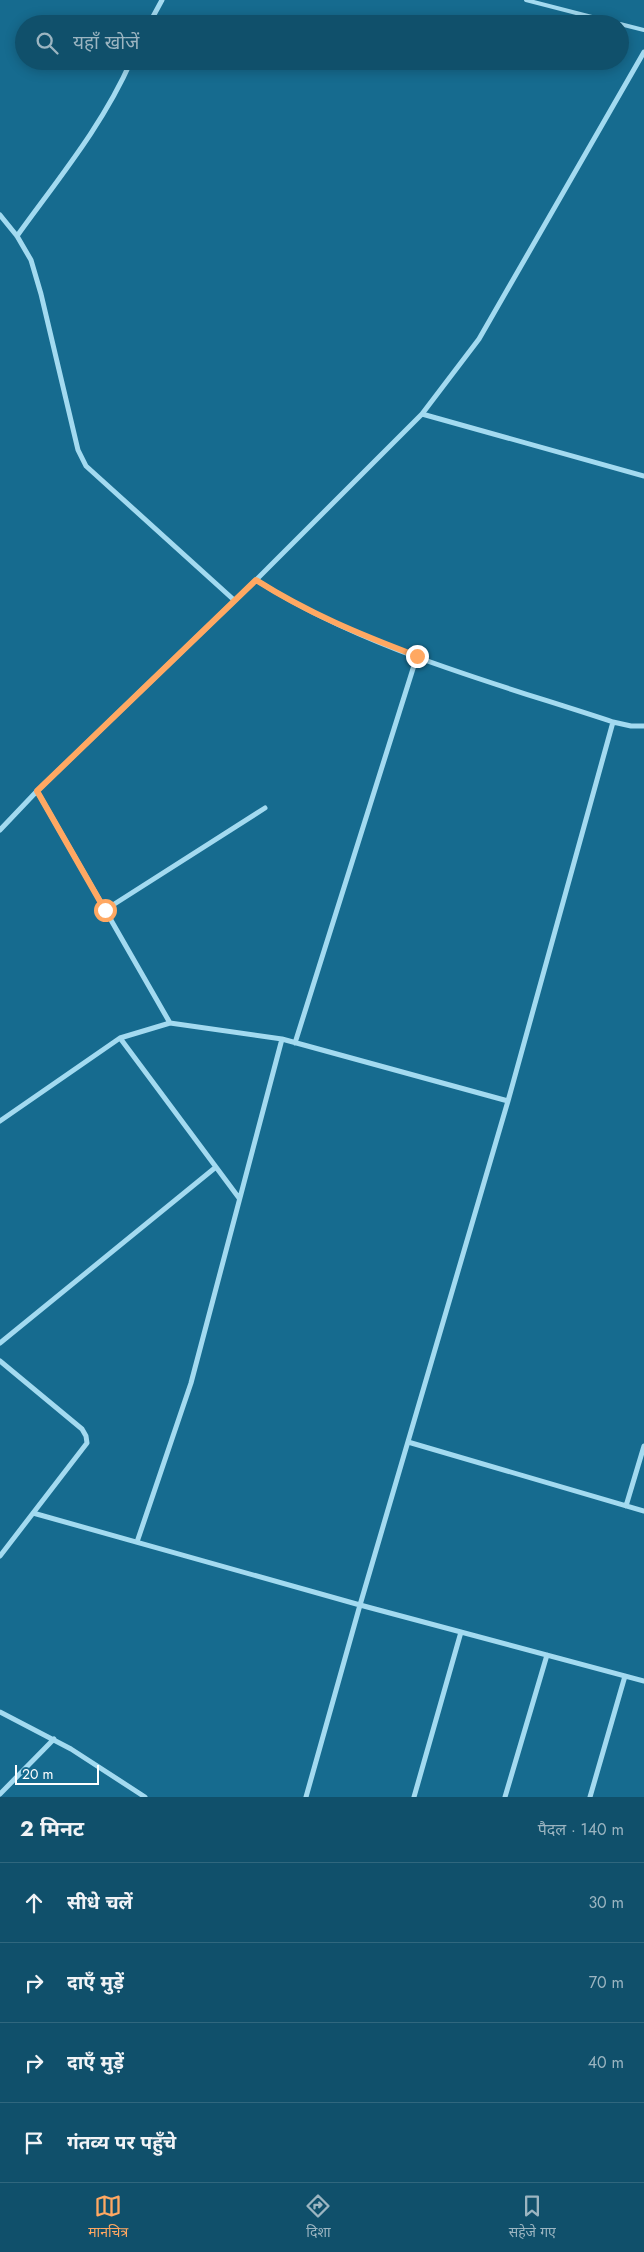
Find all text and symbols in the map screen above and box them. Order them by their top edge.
search box [15,15,629,70]
icon: search [33,29,61,57]
text: यहाँ खोजें [73,29,139,56]
route end [406,645,429,668]
route start [94,899,117,922]
scale bar [15,1762,99,1785]
text: 20 m [22,1764,54,1784]
text: 2 मिनट [20,1814,84,1844]
text: पैदल · 140 m [538,1818,624,1841]
icon: ahead [20,1889,48,1917]
text: सीधे चलें [67,1889,133,1916]
text: 30 m [588,1891,624,1914]
icon: right [20,1969,48,1997]
text: दाएँ मुड़ें [67,1969,124,1996]
text: 70 m [589,1971,624,1994]
icon: right [20,2049,48,2077]
text: दाएँ मुड़ें [67,2049,124,2076]
text: 40 m [588,2051,624,2074]
icon: arrive [20,2129,48,2157]
text: गंतव्य पर पहुँचे [67,2129,176,2156]
tab: मानचित्र [88,2192,128,2243]
tab: दिशा [304,2192,332,2243]
tab: सहेजे गए [509,2192,556,2243]

